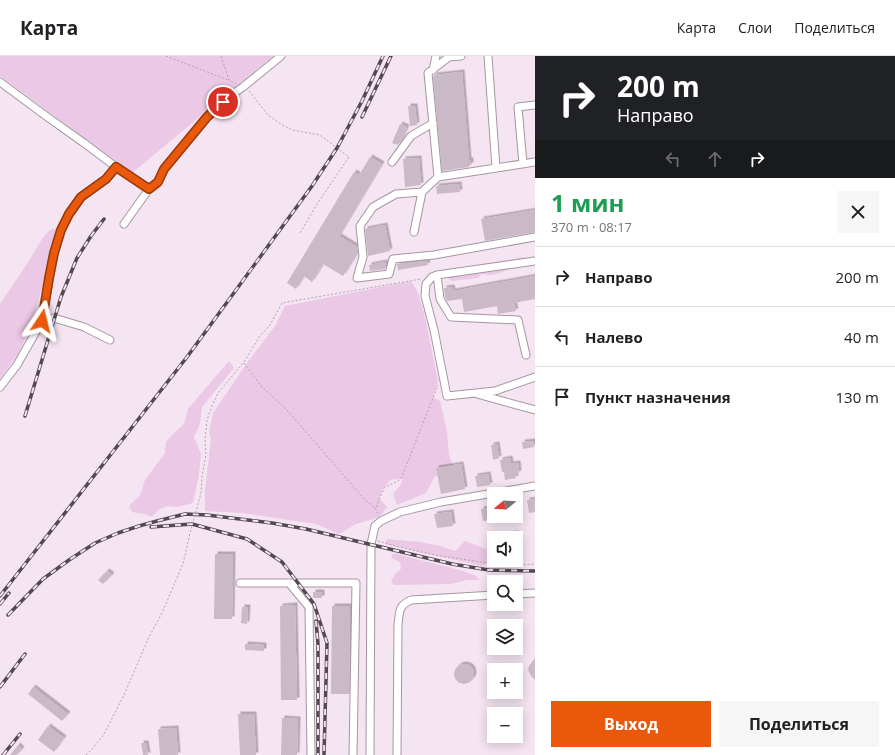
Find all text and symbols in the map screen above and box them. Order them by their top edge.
text: Карта [20,15,78,41]
text: Карта [677,18,716,37]
text: Слои [738,18,772,37]
text: Поделиться [794,18,875,37]
text: 200 m [617,67,700,105]
icon: right [551,72,603,124]
pin [206,85,240,119]
icon: arrive [212,91,234,113]
text: Направо [617,103,694,127]
icon: left [662,148,684,170]
icon: ahead [704,148,726,170]
icon: right [746,148,768,170]
text: 1 мин [551,186,624,219]
button: close [837,191,879,233]
text: 370 m · 08:17 [551,218,632,236]
icon: right [551,266,573,288]
text: Направо [585,267,653,287]
text: 200 m [835,267,879,287]
position arrow [21,300,63,342]
icon: left [551,326,573,348]
text: Налево [585,327,643,347]
text: 40 m [844,327,879,347]
icon: arrive [551,386,573,408]
text: Пункт назначения [585,387,731,407]
text: 130 m [835,387,879,407]
north arrow [487,487,523,523]
map controls [487,487,523,743]
button: sound [487,531,523,567]
button: search [487,575,523,611]
button: layers [487,619,523,655]
button: + [487,663,523,699]
button: Выход [551,701,711,747]
button: Поделиться [719,701,879,747]
button: − [487,707,523,743]

